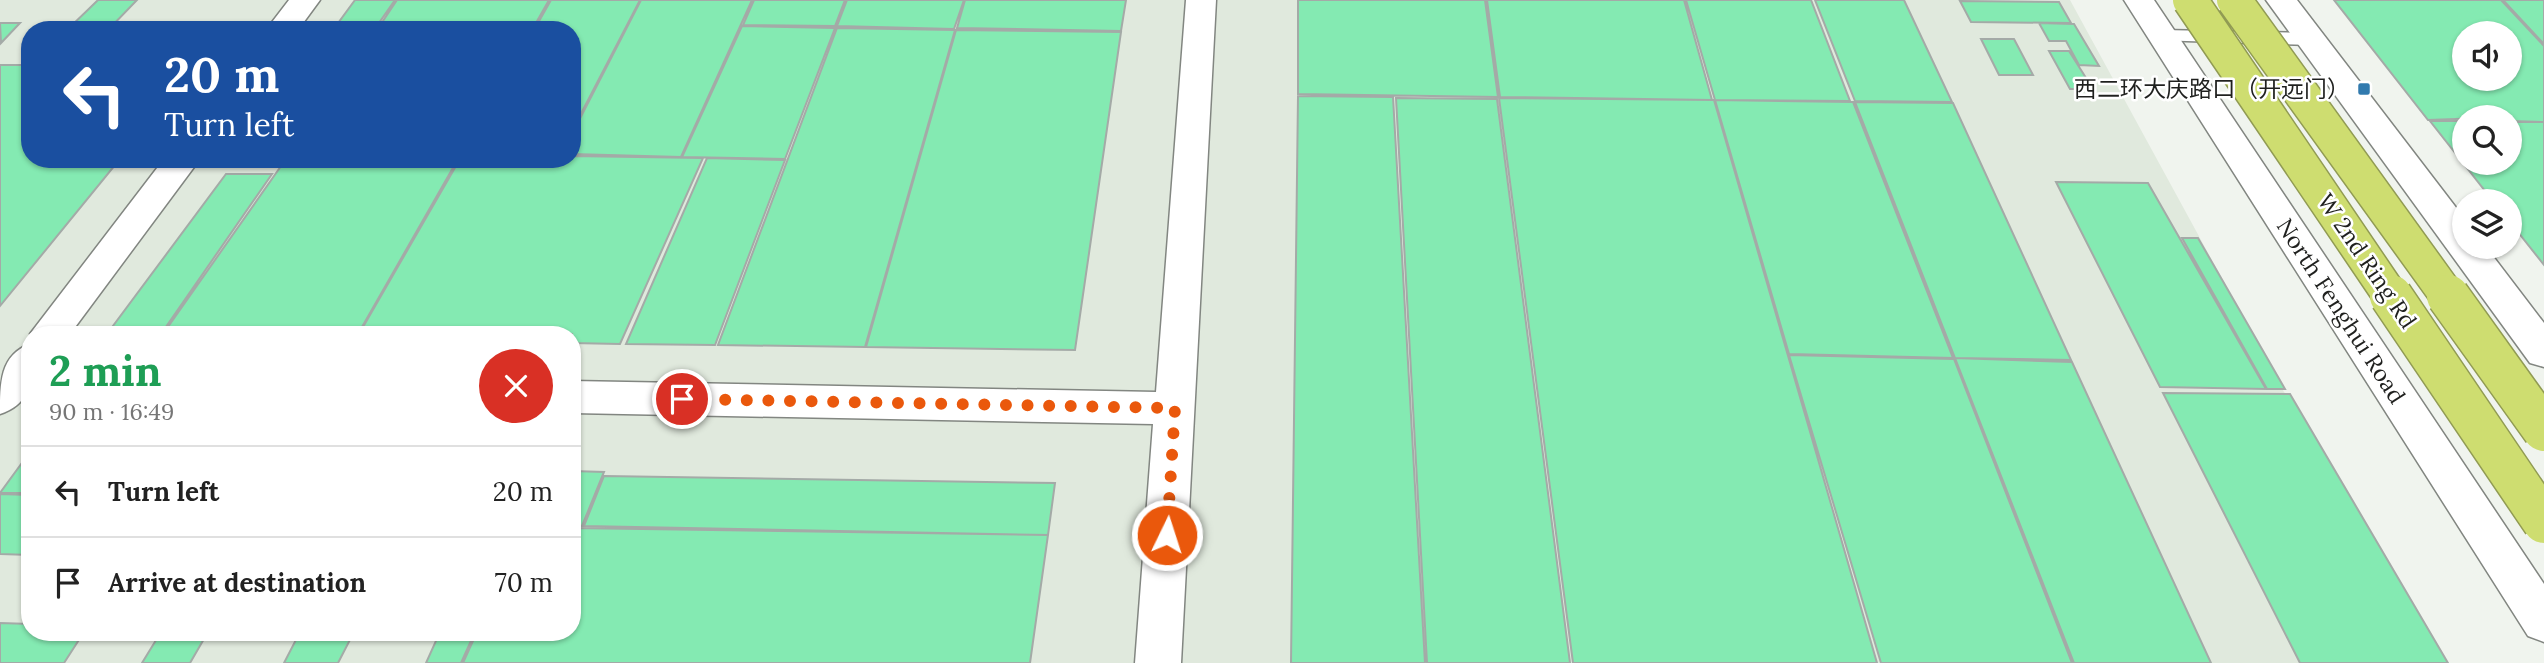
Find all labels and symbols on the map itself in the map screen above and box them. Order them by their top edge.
place label: 西二环大庆路口（开远门） [2074,74,2350,103]
marker: 西二环大庆路口（开远门） [2356,81,2372,97]
street label: W 2nd Ring Rd [2312,188,2423,334]
street label: North Fenghui Road [2271,213,2412,409]
pin [652,369,712,429]
position arrow [1130,498,1204,572]

